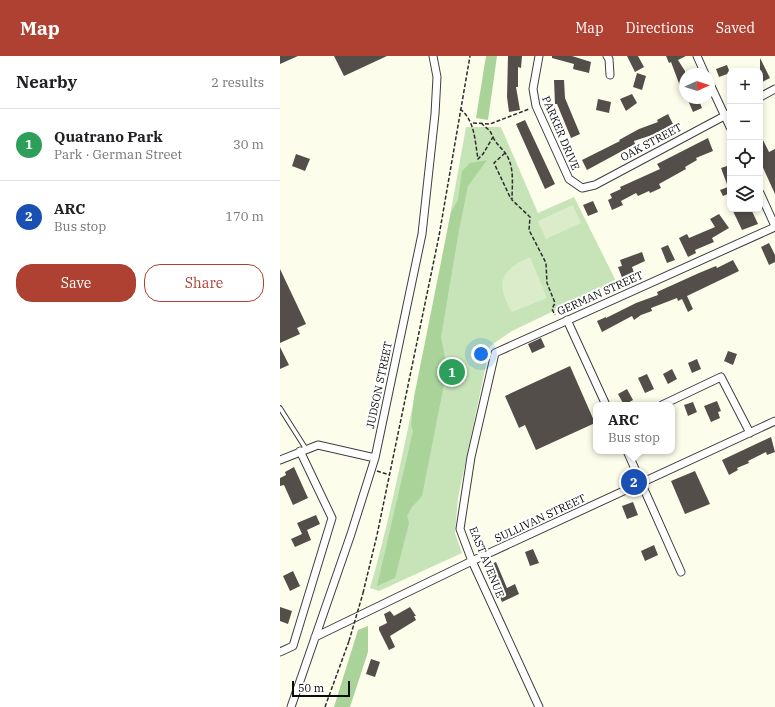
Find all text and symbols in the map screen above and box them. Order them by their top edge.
text: Map [20,16,60,40]
text: Map [575,19,604,37]
text: Directions [626,19,694,37]
text: Saved [716,19,755,37]
north arrow [679,68,715,104]
map controls [727,68,763,212]
button: + [727,68,763,104]
text: Nearby [16,71,77,93]
text: 2 results [211,74,264,91]
street label: PARKER DRIVE [539,94,583,172]
button: − [727,104,763,140]
street label: OAK STREET [618,120,684,164]
text: Quatrano Park [54,127,163,146]
text: 1 [25,136,33,153]
text: 30 m [233,136,264,153]
button: locate [727,140,763,176]
text: Park · German Street [54,146,182,163]
button: layers [727,176,763,212]
text: ARC [54,199,85,218]
text: 2 [25,208,33,225]
text: 170 m [225,208,264,225]
text: Bus stop [54,218,106,235]
button: Save [16,264,136,302]
button: Share [144,264,264,302]
street label: GERMAN STREET [555,268,645,318]
street label: JUDSON STREET [363,340,395,430]
your location [471,344,491,364]
pin: 1 [439,357,465,387]
popup [593,402,675,454]
text: ARC [608,410,639,429]
text: Bus stop [608,429,660,446]
pin: 2 [621,467,647,497]
street label: SULLIVAN STREET [492,491,588,545]
street label: EAST AVENUE [466,524,508,600]
scale bar [292,679,350,698]
text: 50 m [298,681,324,695]

